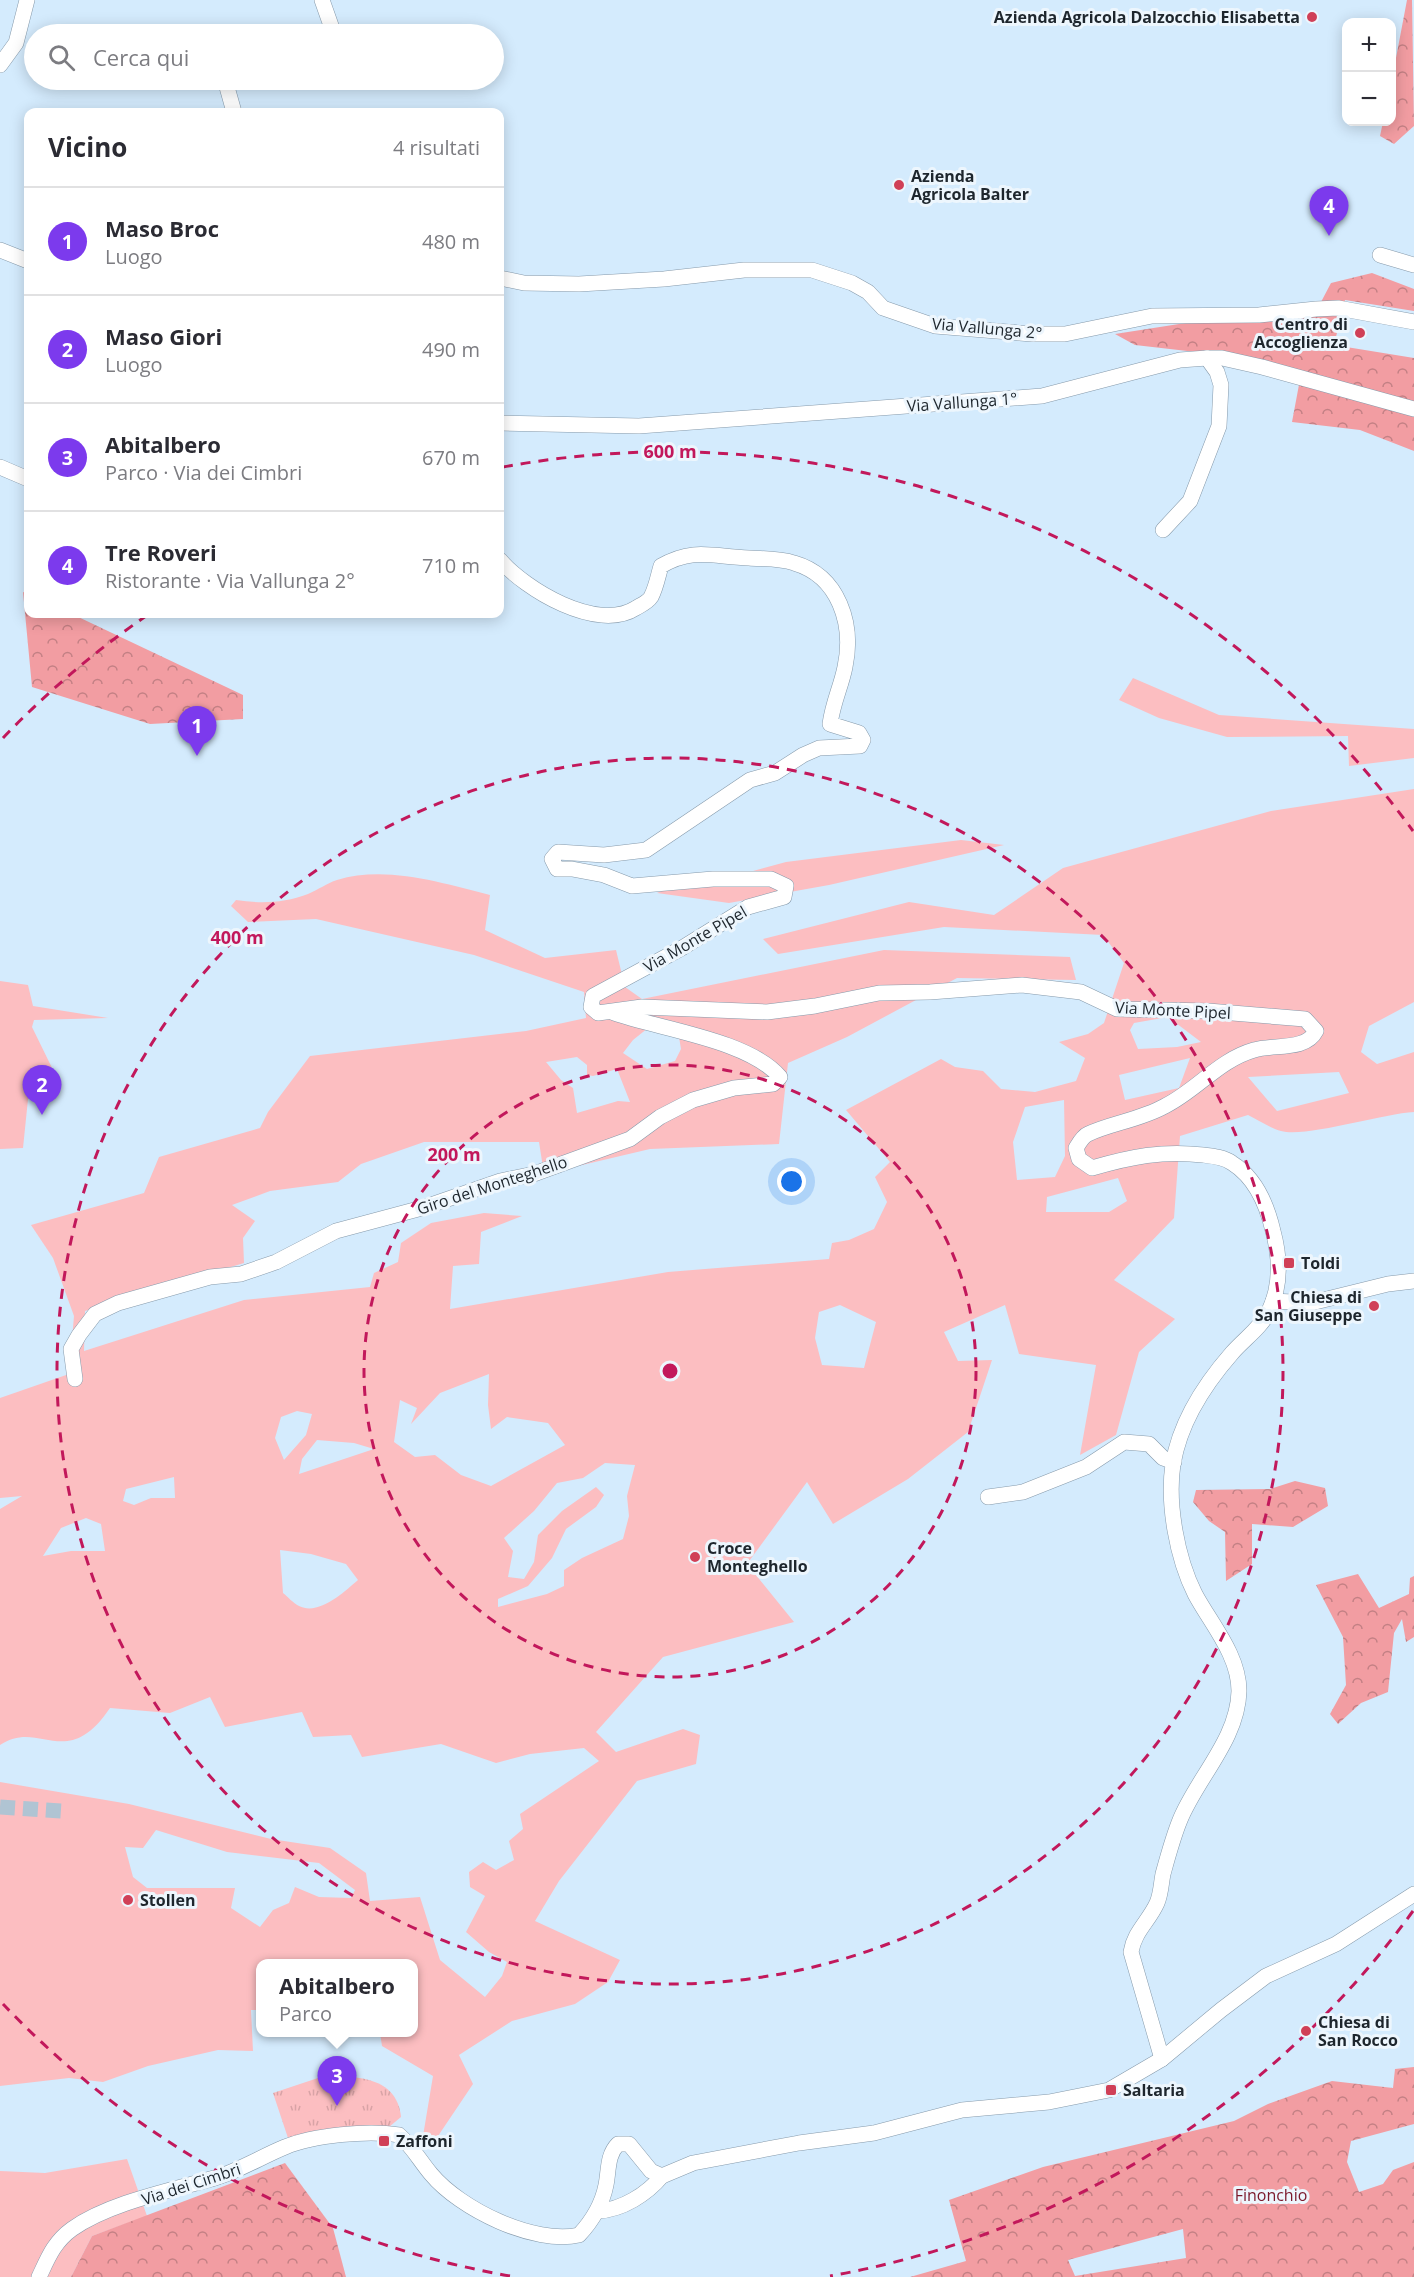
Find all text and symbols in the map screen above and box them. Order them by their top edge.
place label: Azienda Agricola Dalzocchio Elisabetta [994,6,1300,28]
marker: Azienda Agricola Dalzocchio Elisabetta [1305,10,1319,24]
map controls [1342,18,1396,126]
button: + [1342,18,1396,72]
search box [24,24,504,90]
icon: search [45,41,78,74]
text: Cerca qui [93,42,189,72]
button: − [1342,72,1396,126]
text: Vicino [48,129,127,165]
text: 4 risultati [393,134,480,161]
place label: Azienda Agricola Balter [911,165,1029,205]
marker: Azienda Agricola Balter [892,178,906,192]
pin: 4 [1310,186,1348,236]
text: Maso Broc [105,213,219,243]
text: 1 [62,228,73,255]
text: 480 m [422,228,480,255]
text: Luogo [105,243,163,270]
street label: Via Vallunga 2° [931,312,1043,344]
place label: Centro di Accoglienza [1254,313,1348,353]
text: Maso Giori [105,321,222,351]
marker: Centro di Accoglienza [1353,326,1367,340]
text: 2 [62,336,73,363]
text: 490 m [422,336,480,363]
text: Luogo [105,351,163,378]
street label: Via Vallunga 1° [906,387,1018,417]
text: Abitalbero [105,429,221,459]
text: 600 m [643,439,697,463]
text: 3 [62,444,73,471]
text: 670 m [422,444,480,471]
text: Parco · Via dei Cimbri [105,459,302,486]
text: Tre Roveri [105,537,217,567]
text: 4 [62,552,73,579]
text: 710 m [422,552,480,579]
text: Ristorante · Via Vallunga 2° [105,567,355,594]
pin: 1 [178,706,216,756]
street label: Via Monte Pipel [639,901,751,977]
text: 400 m [210,925,264,949]
street label: Via Monte Pipel [1115,996,1231,1024]
pin: 2 [22,1066,62,1115]
text: 200 m [427,1142,481,1166]
street label: Giro del Monteghello [414,1150,570,1220]
your location [777,1167,806,1196]
place label: Toldi [1301,1252,1340,1274]
marker: Toldi [1282,1256,1296,1270]
place label: Chiesa di San Giuseppe [1255,1286,1362,1326]
marker: Chiesa di San Giuseppe [1367,1299,1381,1313]
centre of rings [660,1361,680,1381]
place label: Croce Monteghello [707,1537,808,1577]
marker: Croce Monteghello [688,1550,702,1564]
place label: Stollen [140,1889,195,1911]
marker: Stollen [121,1893,135,1907]
popup [256,1959,418,2037]
text: Abitalbero [279,1970,395,2000]
text: Parco [279,2000,332,2027]
place label: Chiesa di San Rocco [1318,2011,1398,2051]
marker: Chiesa di San Rocco [1299,2024,1313,2038]
pin: 3 [318,2056,356,2106]
place label: Saltaria [1123,2079,1185,2101]
marker: Saltaria [1104,2083,1118,2097]
place label: Zaffoni [396,2130,453,2152]
marker: Zaffoni [377,2134,391,2148]
street label: Via dei Cimbri [139,2158,243,2210]
park label: Finonchio [1235,2184,1307,2206]

